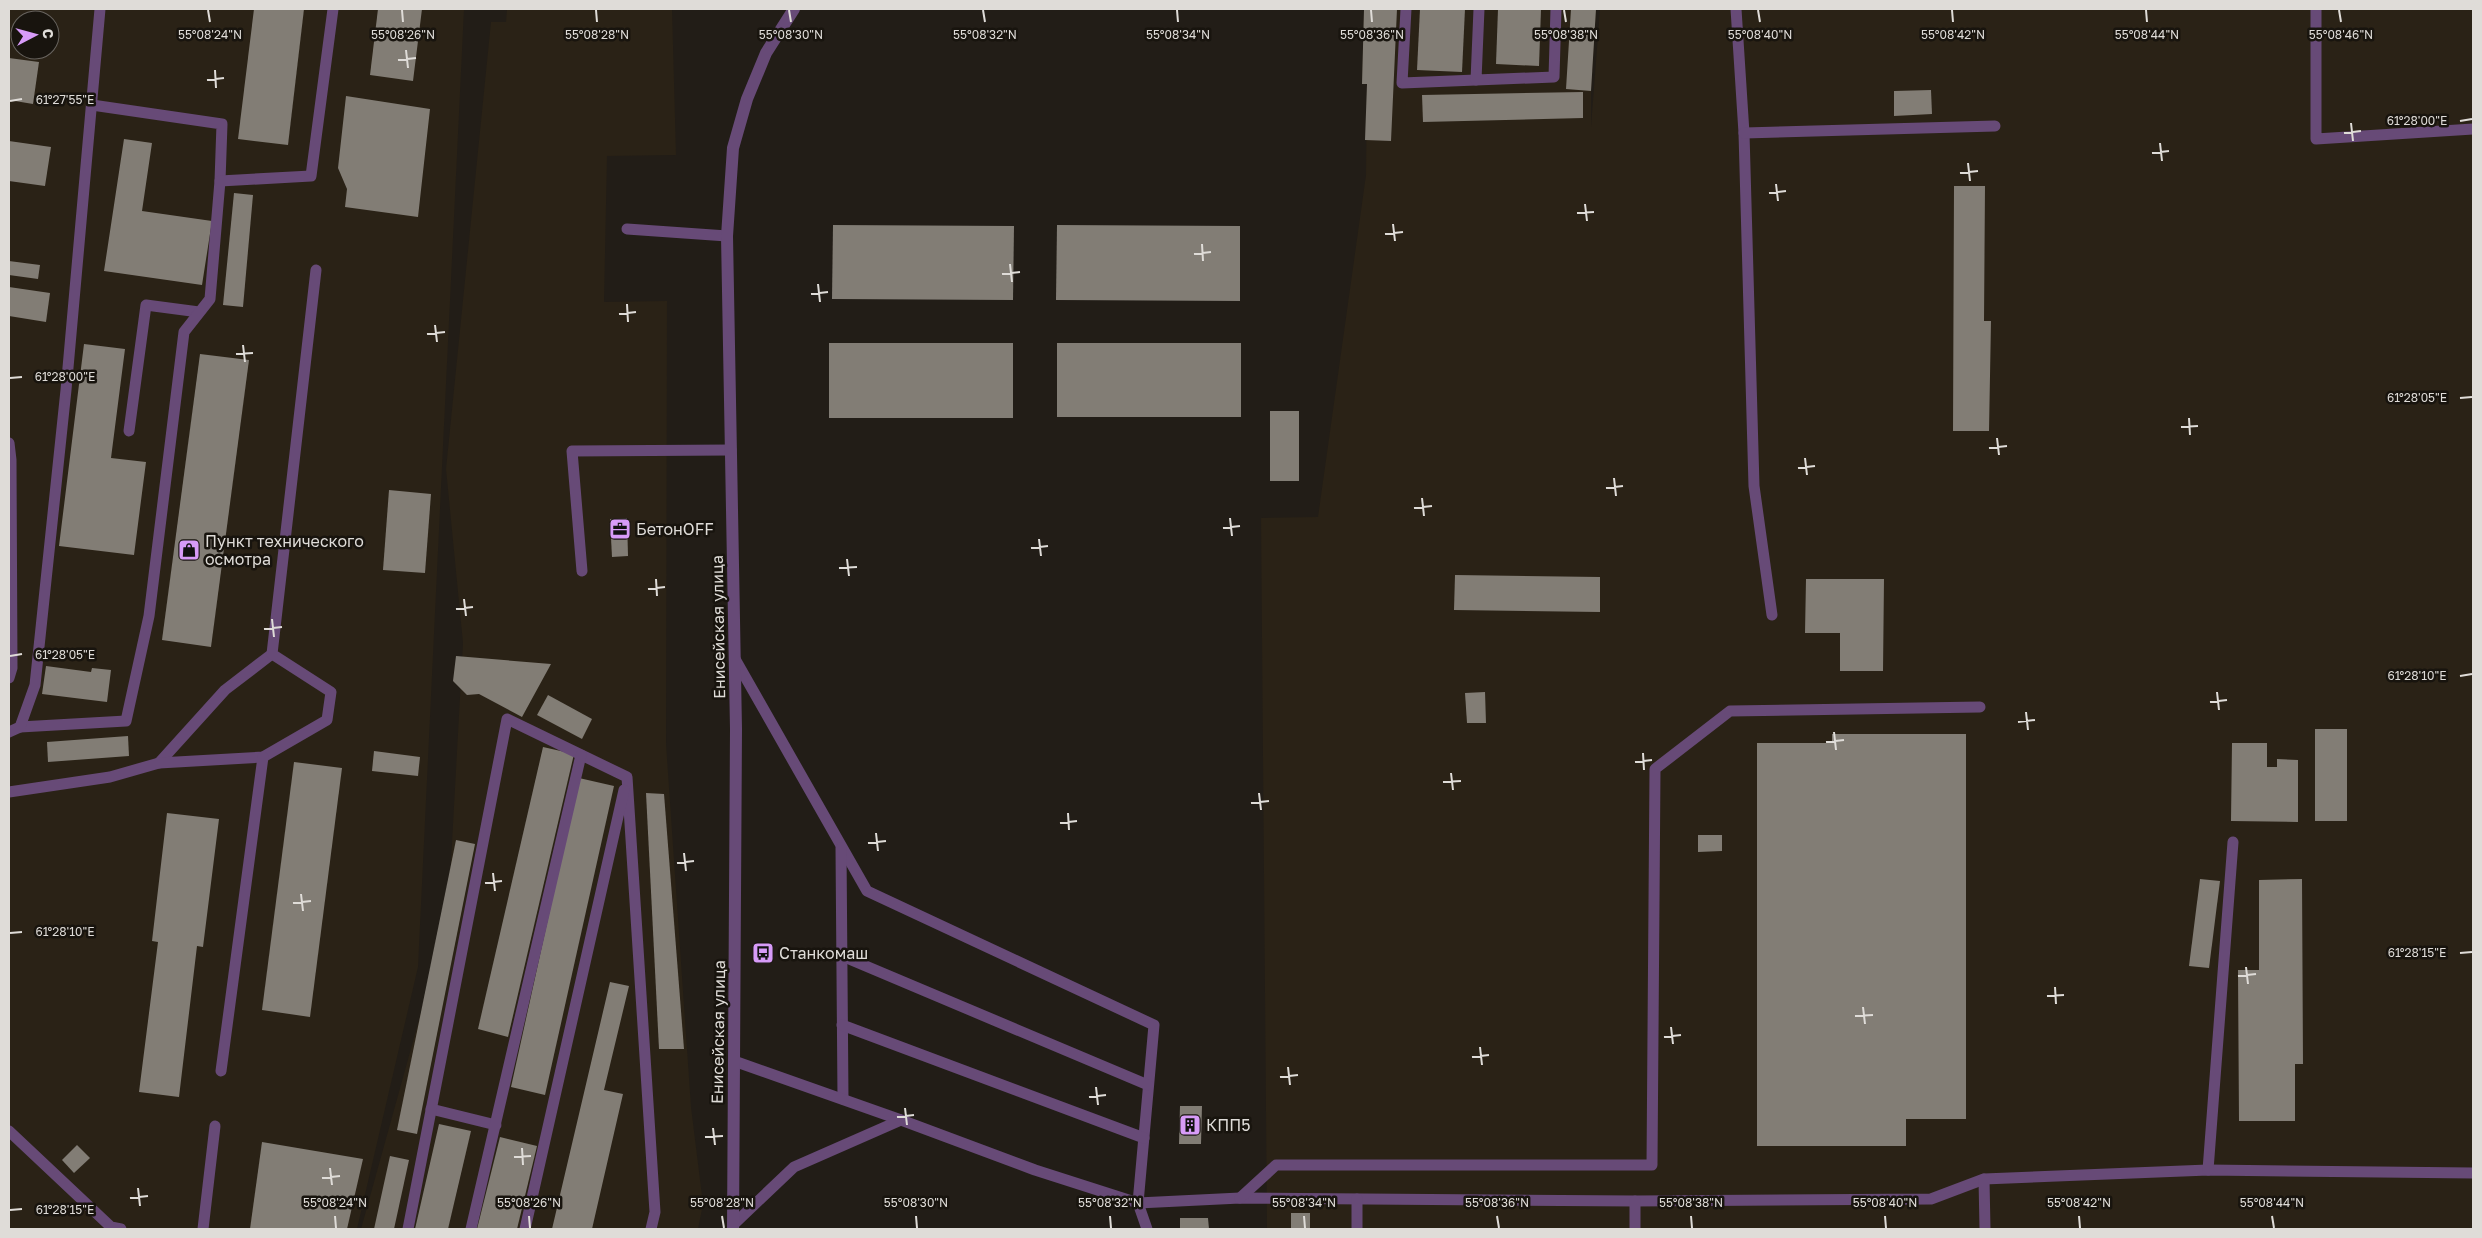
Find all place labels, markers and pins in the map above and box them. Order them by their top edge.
office icon: БетонOFF [608,517,632,541]
place label: БетонOFF [636,519,714,539]
place label: Пункт технического осмотра [205,531,364,569]
shop icon: Пункт технического осмотра [177,538,201,562]
bus stop icon: Станкомаш [751,941,775,965]
place label: Станкомаш [779,943,868,963]
building icon: КПП5 [1178,1113,1202,1137]
place label: КПП5 [1206,1115,1250,1135]

